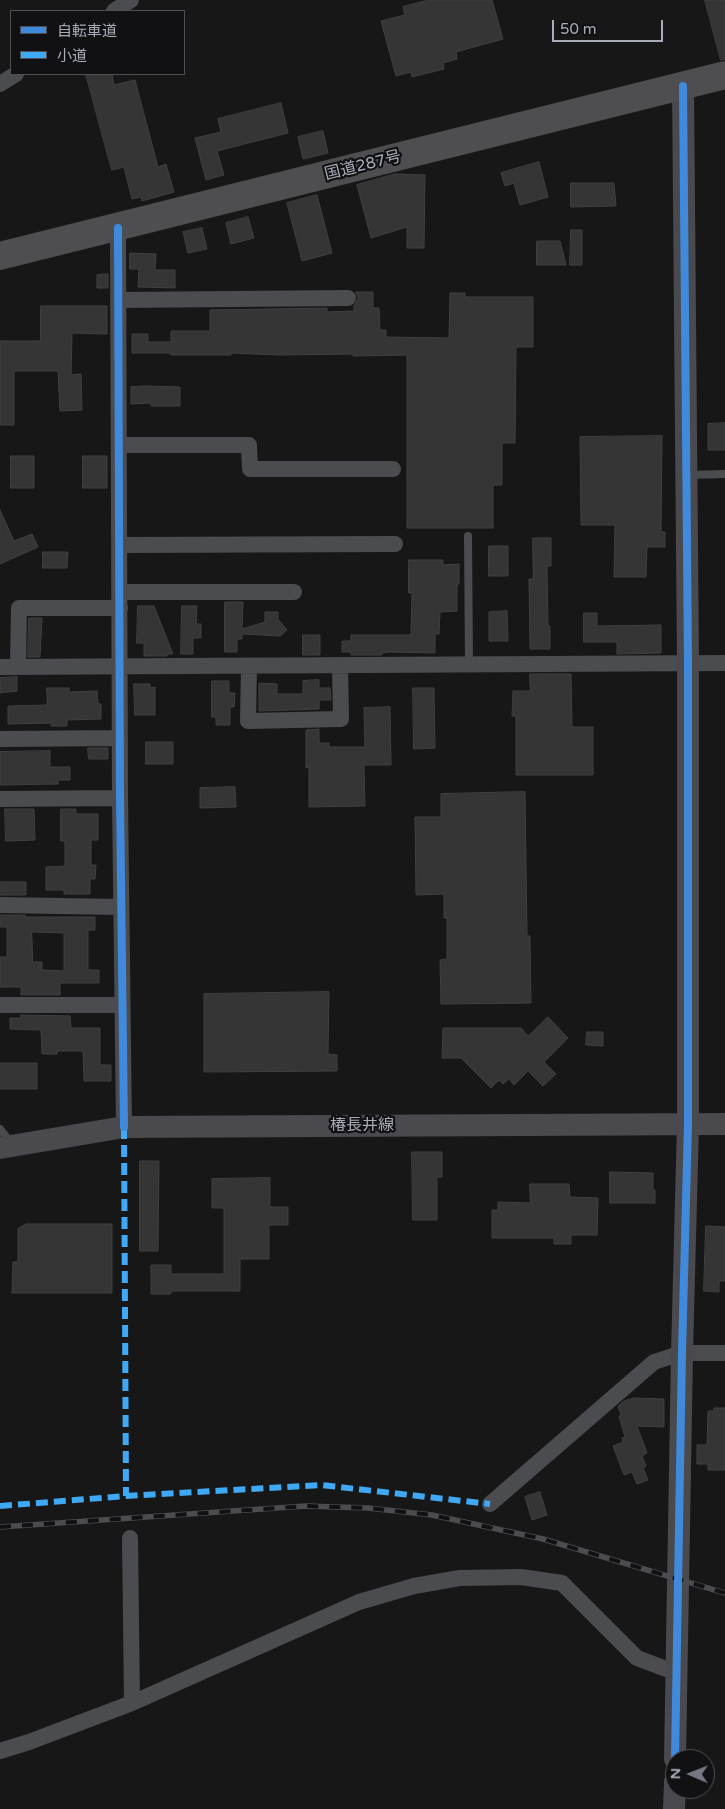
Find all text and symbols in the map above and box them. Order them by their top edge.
legend [10,10,185,75]
scale bar [555,10,666,42]
text: 50 m [560,20,597,38]
text: 自転車道 [57,22,117,40]
text: 小道 [57,47,87,65]
street label: 国道287号 [323,147,403,185]
street label: 椿長井線 [330,1116,394,1136]
north arrow [665,1749,715,1799]
text: N [667,1768,684,1780]

